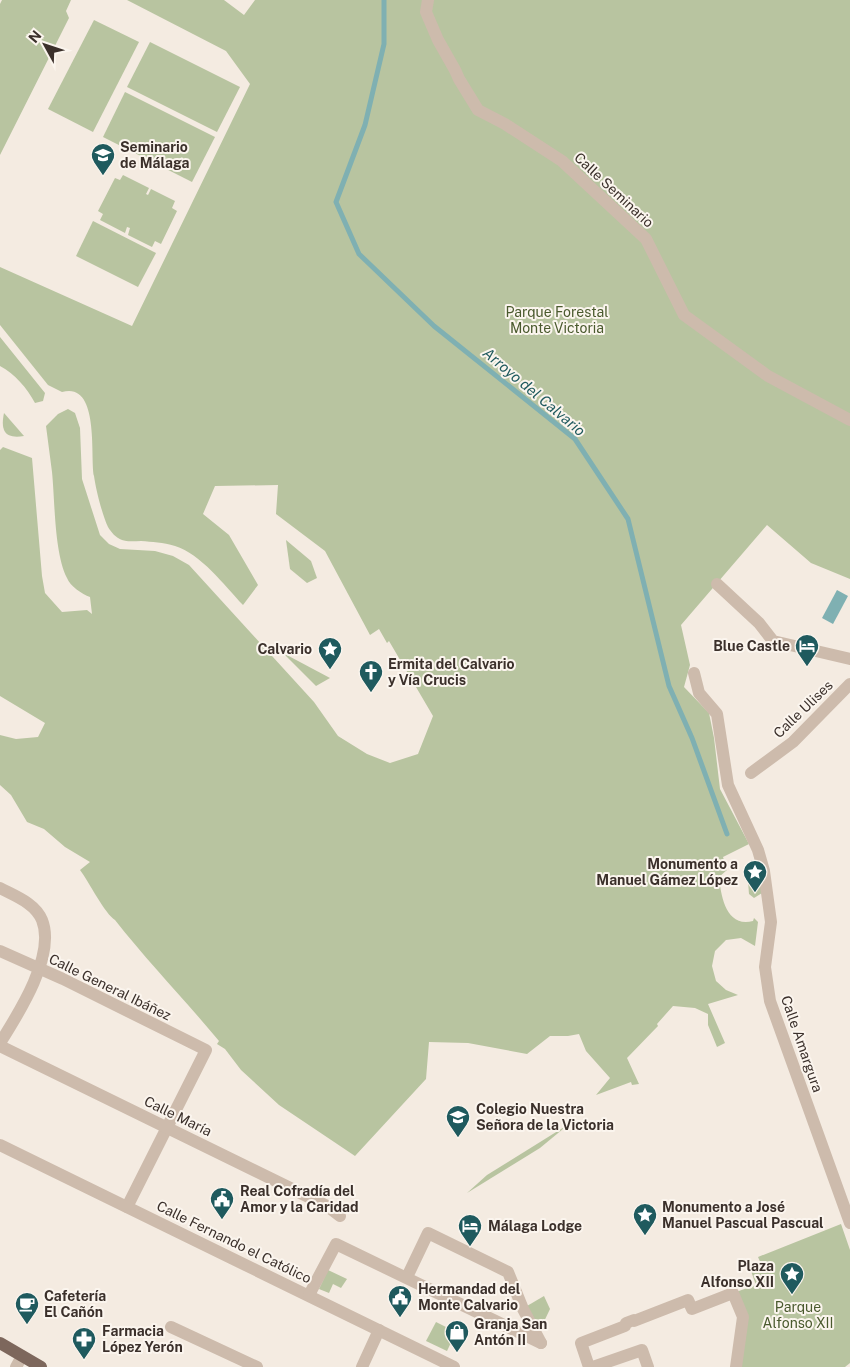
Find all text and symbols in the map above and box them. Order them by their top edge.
north arrow [20,20,70,70]
text: N [25,27,45,46]
place label: Seminario de Málaga [120,139,190,171]
school or university icon: Seminario de Málaga [90,142,116,176]
street label: Calle Seminario [571,149,657,231]
park label: Parque Forestal Monte Victoria [505,304,609,336]
water label: Arroyo del Calvario [480,344,589,439]
hotel icon: Blue Castle [794,633,820,667]
place icon: Calvario [317,636,343,670]
place label: Blue Castle [713,638,790,654]
place label: Calvario [257,641,312,657]
place label: Ermita del Calvario y Vía Crucis [388,656,515,688]
church icon: Ermita del Calvario y Vía Crucis [358,659,384,693]
street label: Calle Ulises [770,677,836,741]
place label: Monumento a Manuel Gámez López [596,856,738,888]
place icon: Monumento a Manuel Gámez López [742,859,768,893]
street label: Calle General Ibáñez [46,950,174,1024]
street label: Calle Amargura [778,994,826,1094]
street label: Calle María [142,1093,214,1139]
place label: Colegio Nuestra Señora de la Victoria [476,1101,614,1133]
school or university icon: Colegio Nuestra Señora de la Victoria [445,1104,471,1138]
place label: Real Cofradía del Amor y la Caridad [240,1183,358,1215]
public building icon: Real Cofradía del Amor y la Caridad [209,1186,235,1220]
street label: Calle Fernando el Católico [154,1198,314,1287]
place label: Monumento a José Manuel Pascual Pascual [662,1199,824,1231]
place icon: Monumento a José Manuel Pascual Pascual [632,1202,658,1236]
hotel icon: Málaga Lodge [457,1213,483,1247]
place label: Málaga Lodge [488,1218,582,1234]
place label: Plaza Alfonso XII [701,1258,774,1290]
place icon: Plaza Alfonso XII [779,1261,805,1295]
place label: Hermandad del Monte Calvario [418,1281,521,1313]
public building icon: Hermandad del Monte Calvario [387,1284,413,1318]
place label: Cafetería El Cañón [44,1288,106,1320]
cafe icon: Cafetería El Cañón [14,1291,40,1325]
park label: Parque Alfonso XII [762,1299,834,1331]
place label: Granja San Antón II [474,1316,547,1348]
shop icon: Granja San Antón II [444,1319,470,1353]
place label: Farmacia López Yerón [102,1323,183,1355]
pharmacy icon: Farmacia López Yerón [71,1326,97,1360]

